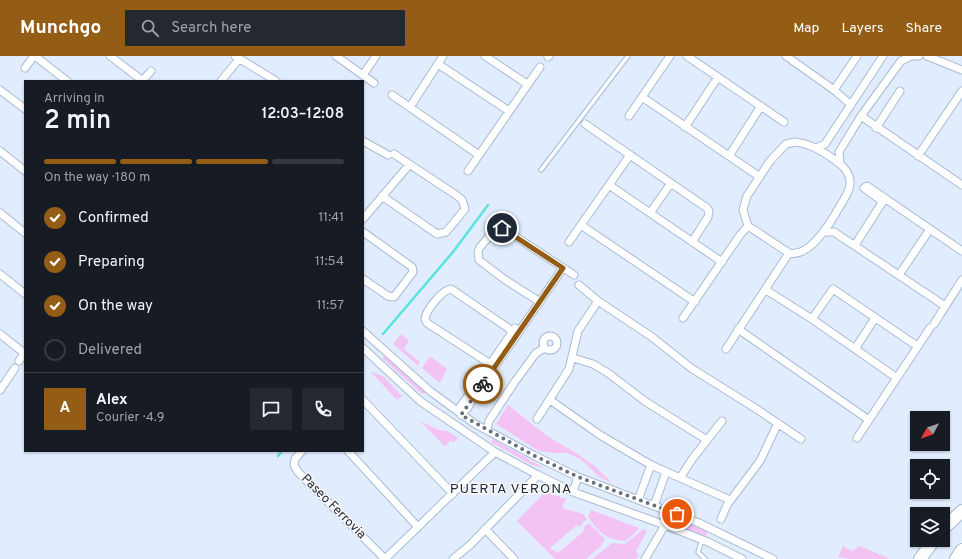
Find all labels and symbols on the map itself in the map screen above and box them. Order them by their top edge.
pin [485,211,519,245]
courier [463,364,503,404]
north arrow [910,411,950,451]
street label: Paseo Ferrovia [297,471,369,543]
district label: PUERTA VERONA [450,481,572,498]
pin [660,497,694,531]

